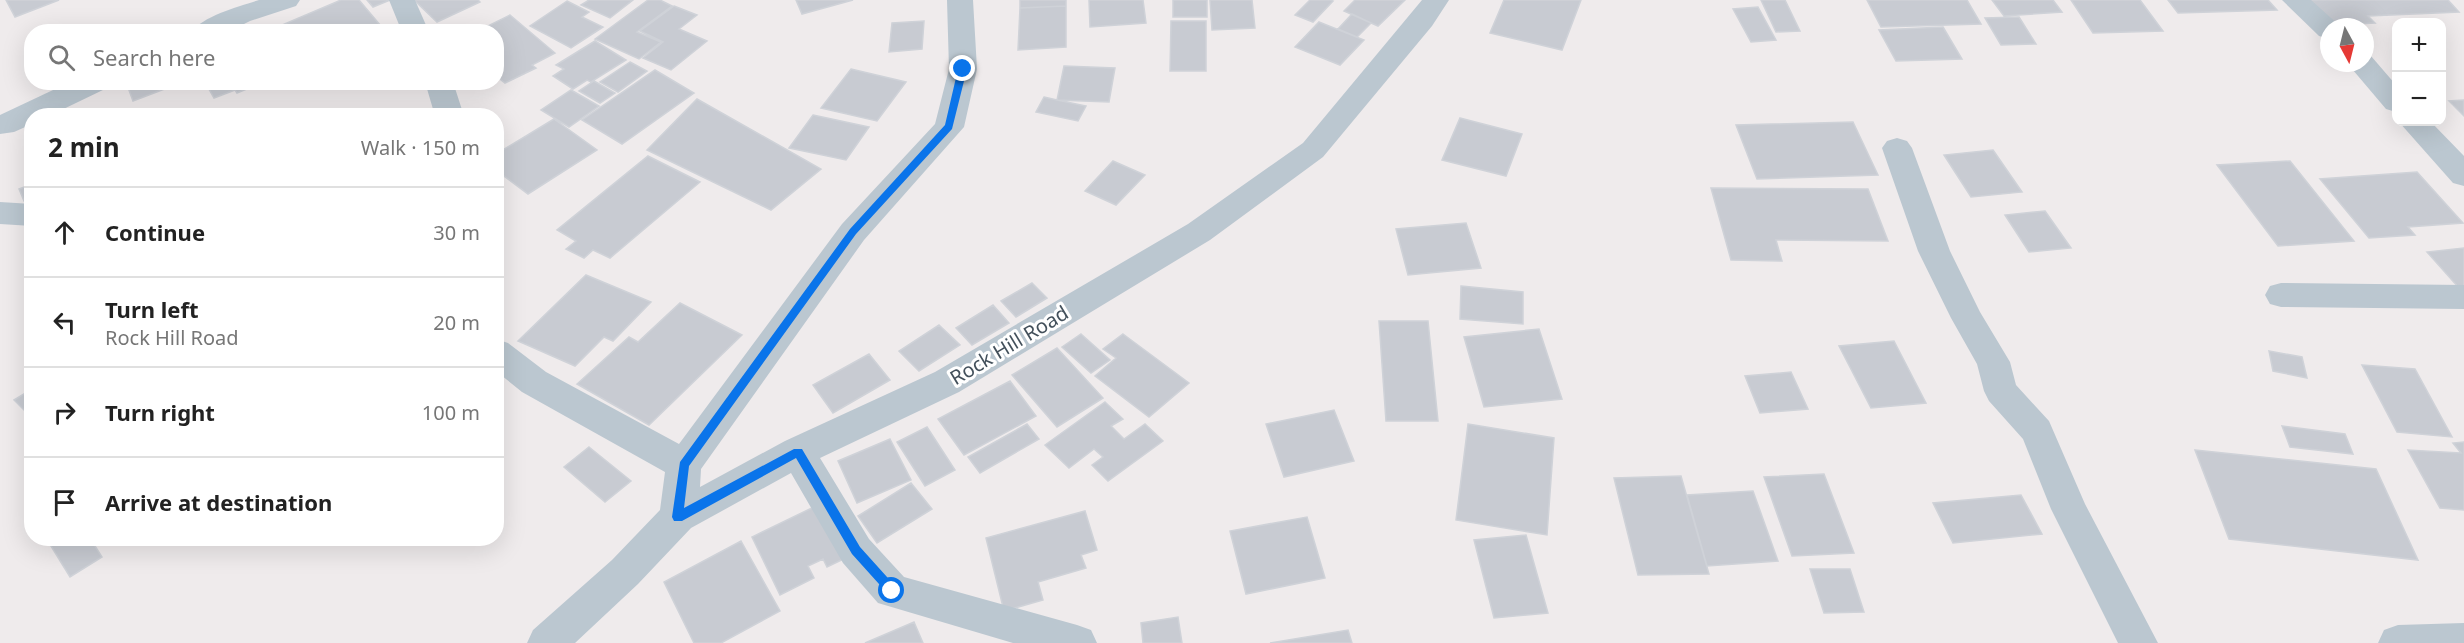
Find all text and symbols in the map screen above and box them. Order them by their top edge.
north arrow [2320,18,2374,72]
map controls [2392,18,2446,126]
button: + [2392,18,2446,72]
search box [24,24,504,90]
icon: search [45,41,78,74]
text: Search here [93,42,215,72]
route end [949,55,975,81]
button: − [2392,72,2446,126]
text: 2 min [48,129,120,165]
text: Walk · 150 m [361,134,480,161]
icon: ahead [48,216,81,249]
text: Continue [105,217,205,247]
text: 30 m [433,219,480,246]
text: Turn left [105,294,199,324]
street label: Rock Hill Road [945,299,1073,391]
icon: left [48,306,81,339]
text: 20 m [433,309,480,336]
text: Rock Hill Road [105,324,239,351]
icon: right [48,396,81,429]
text: Turn right [105,397,215,427]
text: 100 m [422,399,480,426]
icon: arrive [48,486,81,519]
text: Arrive at destination [105,487,332,517]
route start [878,577,904,603]

